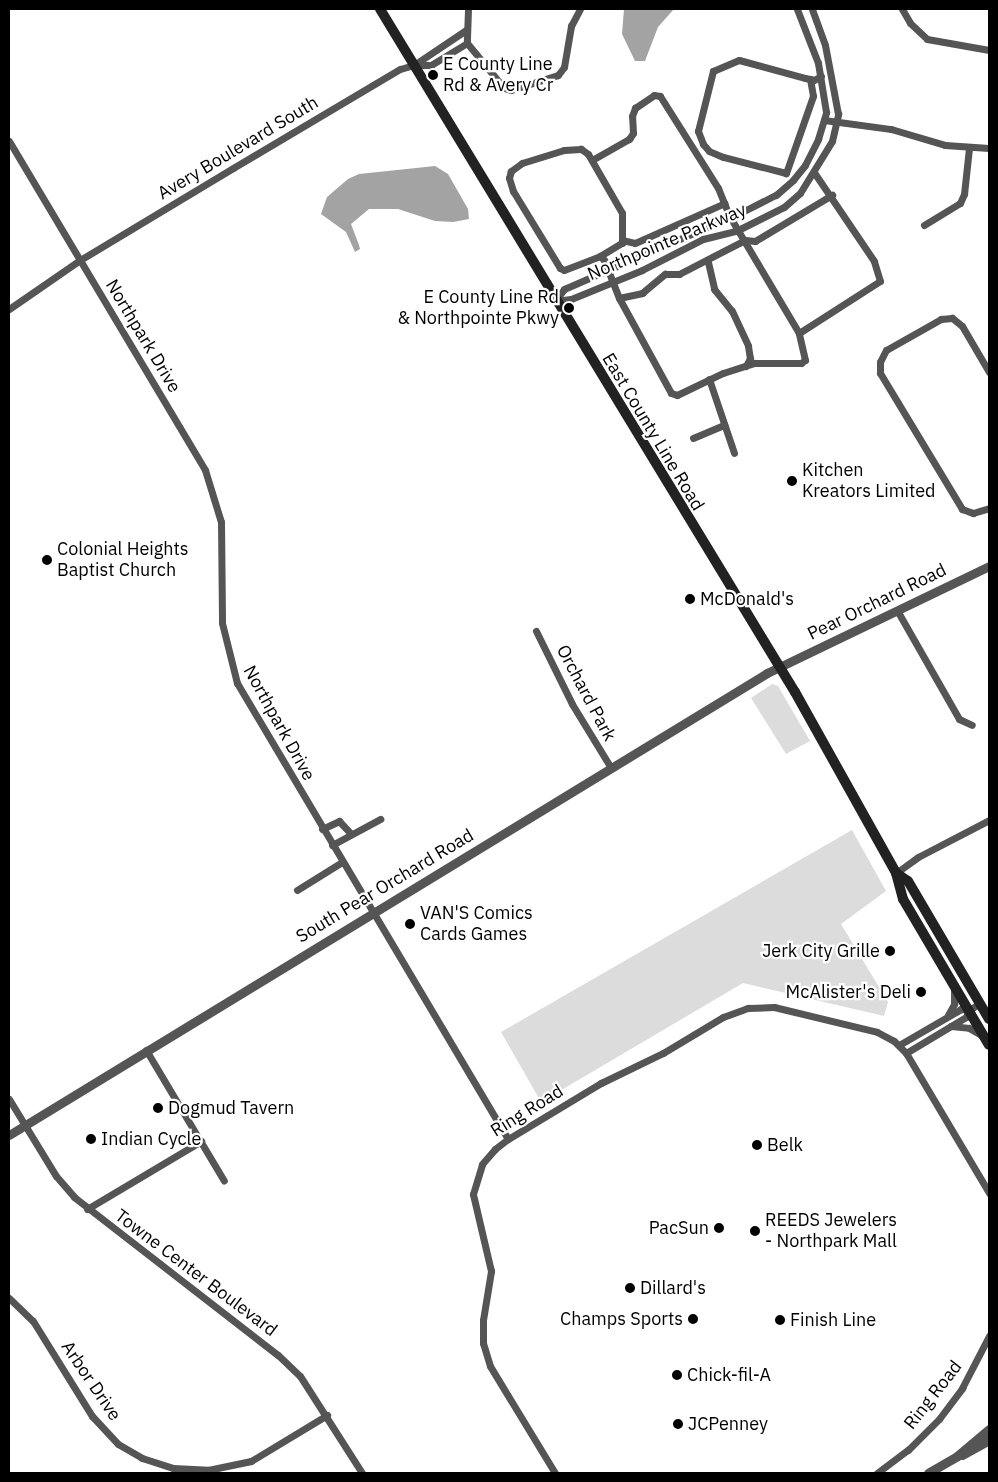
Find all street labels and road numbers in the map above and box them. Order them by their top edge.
street label: Avery Boulevard South [154,92,322,204]
street label: Northpointe Parkway [584,199,750,285]
street label: Northpark Drive [101,275,185,397]
street label: East County Line Road [597,349,709,515]
street label: Pear Orchard Road [804,559,950,645]
street label: Orchard Park [552,641,620,745]
street label: Northpark Drive [238,662,320,784]
street label: South Pear Orchard Road [292,824,478,948]
street label: Ring Road [487,1080,567,1142]
street label: Towne Center Boulevard [111,1205,281,1341]
street label: Arbor Drive [57,1337,125,1425]
street label: Ring Road [899,1356,967,1434]

